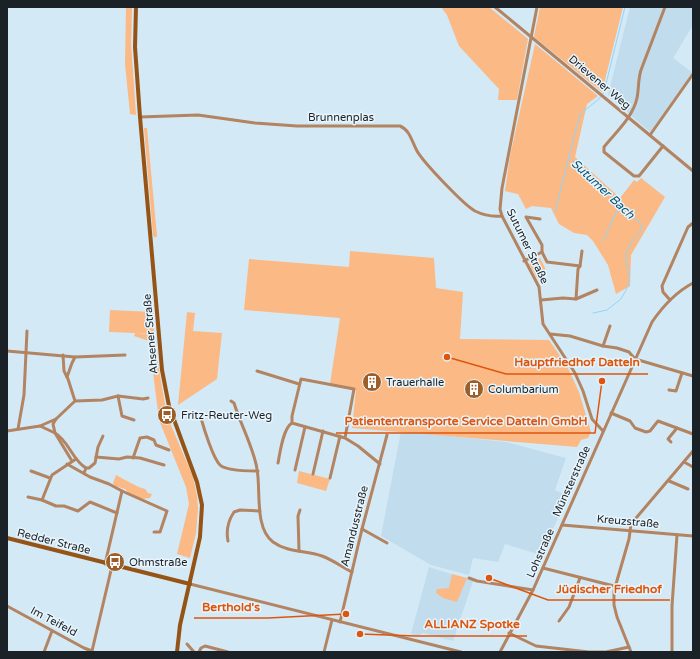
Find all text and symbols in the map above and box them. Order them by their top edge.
street label: Drievener Weg [566,53,633,112]
street label: Brunnenplas [308,111,374,124]
water label: Sutumer Bach [569,156,638,222]
street label: Sutumer Straße [504,207,551,286]
street label: Ahsener Straße [141,293,160,375]
callout: Hauptfriedhof Datteln [506,350,648,374]
text: Hauptfriedhof Datteln [514,355,640,370]
building icon: Trauerhalle [361,371,383,393]
place label: Trauerhalle [386,376,444,389]
building icon: Columbarium [463,378,485,400]
place label: Columbarium [488,383,559,396]
bus stop icon: Fritz-Reuter-Weg [156,404,178,426]
place label: Fritz-Reuter-Weg [181,409,272,422]
callout: Patiententransporte Service Datteln GmbH [336,409,595,433]
text: Patiententransporte Service Datteln GmbH [345,414,587,429]
street label: Münsterstraße [550,444,593,519]
street label: Amandusstraße [338,484,371,568]
street label: Kreuzstraße [596,512,660,531]
street label: Redder Straße [16,526,92,557]
street label: Lohstraße [524,527,557,580]
bus stop icon: Ohmstraße [104,551,126,573]
place label: Ohmstraße [129,556,187,569]
callout: Jüdischer Friedhof [548,576,670,600]
text: Jüdischer Friedhof [555,582,662,596]
callout: Berthold's [194,594,268,618]
text: Berthold's [202,600,260,614]
street label: Im Teifeld [28,604,79,639]
callout: ALLIANZ Spotke [416,612,527,636]
text: ALLIANZ Spotke [424,617,520,632]

